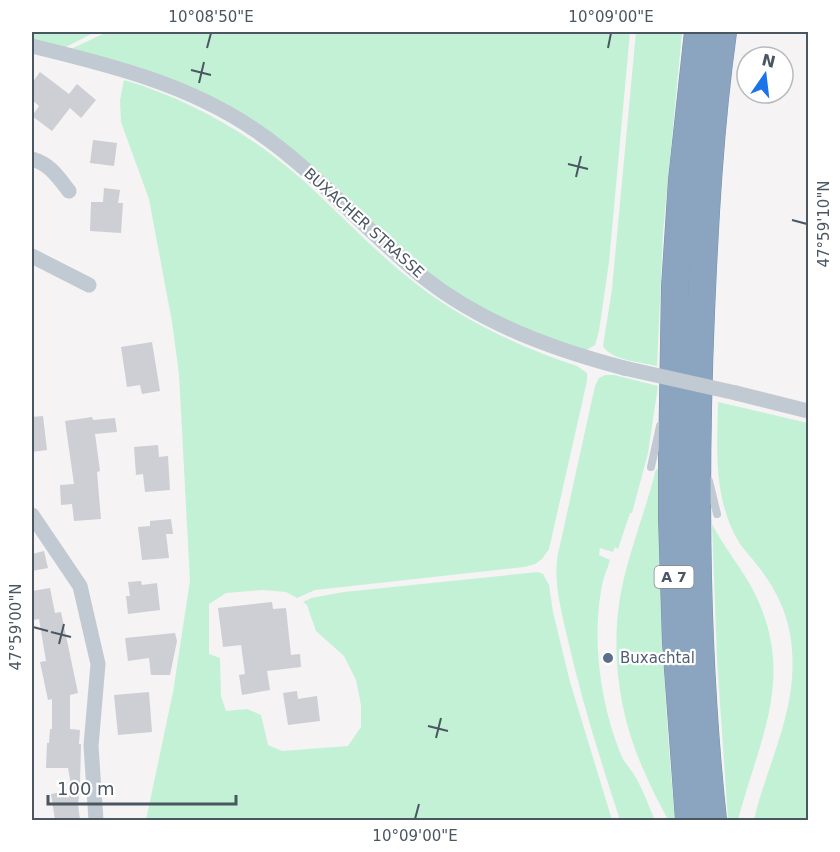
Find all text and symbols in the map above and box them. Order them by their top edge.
text: 10°08'50"E [168,8,254,26]
text: 10°09'00"E [568,8,654,26]
north arrow [735,45,795,105]
text: N [760,50,777,72]
street label: BUXACHER STRASSE [300,164,428,282]
text: 47°59'10"N [815,180,833,268]
road number: A 7 [654,566,694,588]
text: 47°59'00"N [7,583,25,671]
place label: Buxachtal [620,649,695,667]
marker: Buxachtal [601,651,615,665]
scale bar [48,768,236,806]
text: 100 m [57,778,115,799]
text: 10°09'00"E [372,827,458,845]

